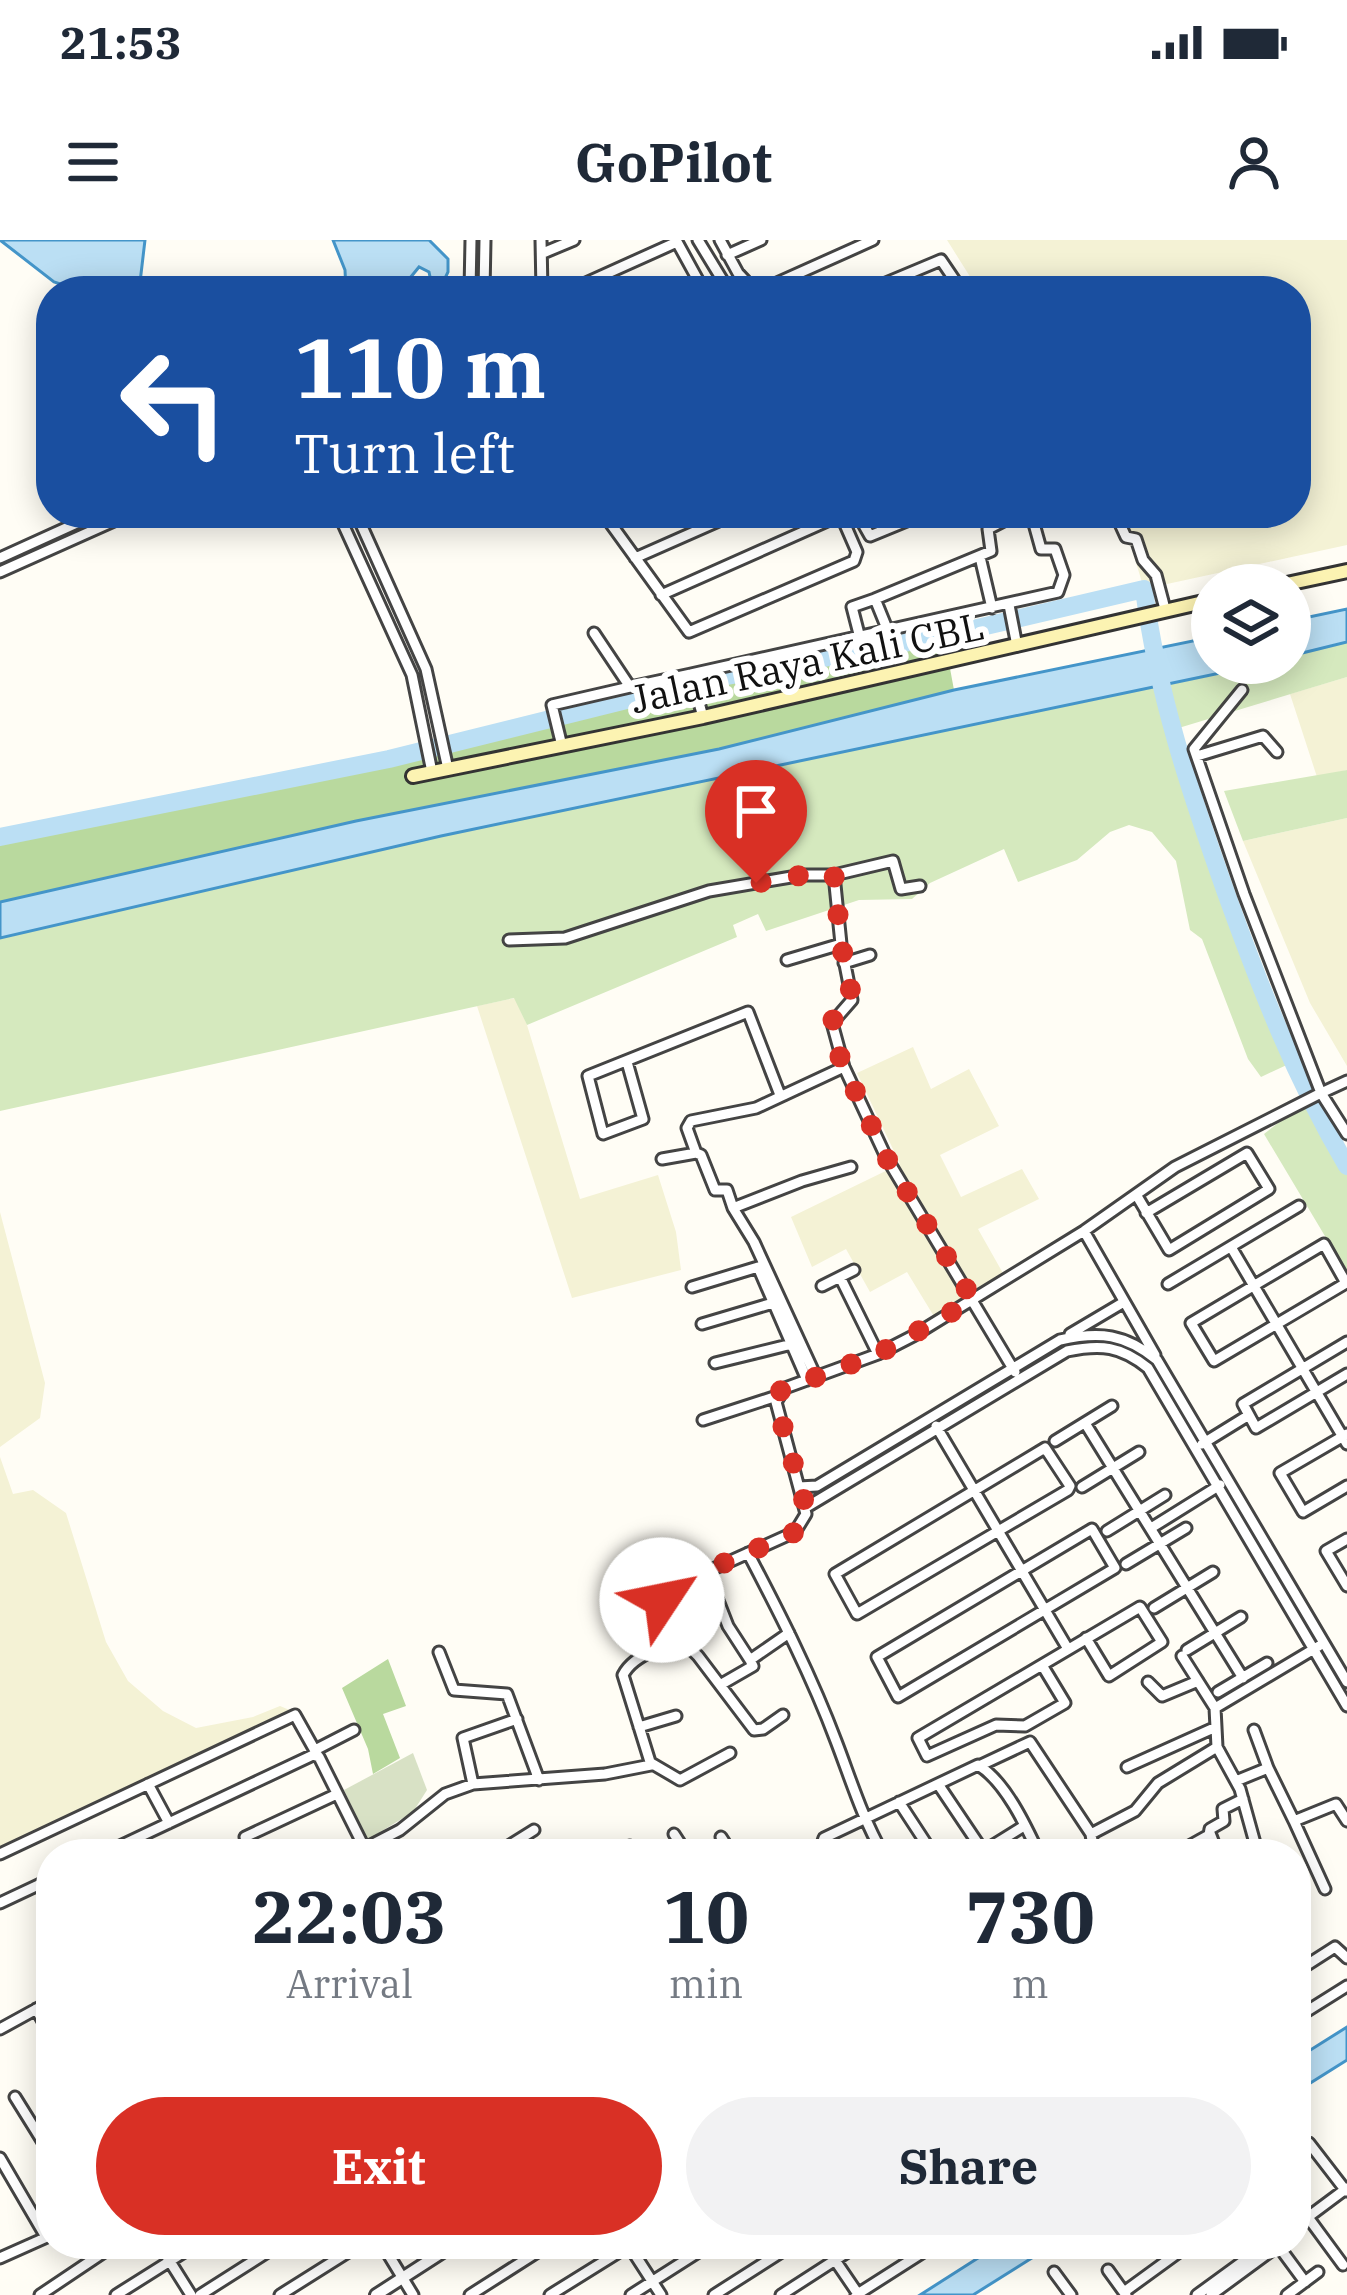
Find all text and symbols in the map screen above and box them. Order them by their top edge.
text: 21:53 [60,13,182,71]
text: GoPilot [575,127,772,197]
icon: menu [60,129,126,195]
icon: person [1221,129,1287,195]
text: 110 m [294,312,546,421]
icon: left [96,324,252,480]
text: Turn left [294,418,515,488]
map controls [1191,564,1311,684]
button: layers [1191,564,1311,684]
street label: Jalan Raya Kali CBL [626,600,988,724]
pin [705,760,807,883]
icon: arrive [723,778,789,844]
position arrow [599,1537,725,1663]
text: 22:03 [252,1869,447,1963]
text: 10 [663,1869,749,1963]
text: 730 [965,1869,1095,1963]
text: Arrival [286,1958,413,2009]
text: min [669,1958,743,2009]
text: m [1011,1958,1049,2009]
button: Exit [96,2097,662,2235]
button: Share [686,2097,1251,2235]

